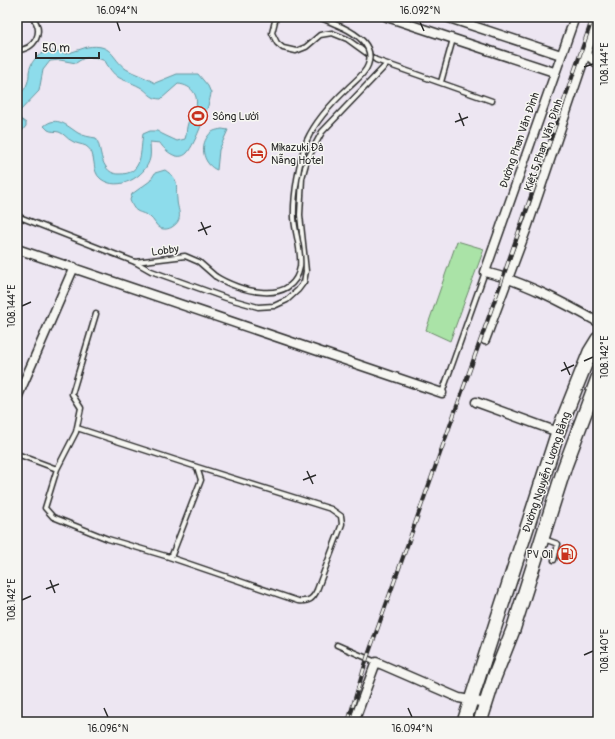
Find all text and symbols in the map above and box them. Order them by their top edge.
text: 16.094°N [97,5,138,17]
text: 16.092°N [400,5,441,17]
scale bar [36,34,99,60]
text: 50 m [42,41,70,56]
text: 108.144°E [599,42,611,86]
street label: Đường Phan Văn Đình [497,91,542,190]
street label: Kiệt 5 Phan Văn Đình [522,97,565,193]
sports icon: Sông Lười [187,105,209,127]
place label: Sông Lười [212,110,259,123]
place label: Mikazuki Đà Nẵng Hotel [271,141,324,167]
hotel icon: Mikazuki Đà Nẵng Hotel [246,142,268,164]
street label: Lobby [151,242,180,259]
text: 108.144°E [6,284,18,328]
text: 108.142°E [599,336,611,378]
street label: Đường Nguyễn Lương Bằng [519,409,573,534]
fuel station icon: PV Oil [556,543,578,565]
place label: PV Oil [526,548,553,561]
text: 108.142°E [6,579,18,621]
text: 108.140°E [599,629,611,673]
text: 16.096°N [88,723,129,735]
text: 16.094°N [392,723,433,735]

